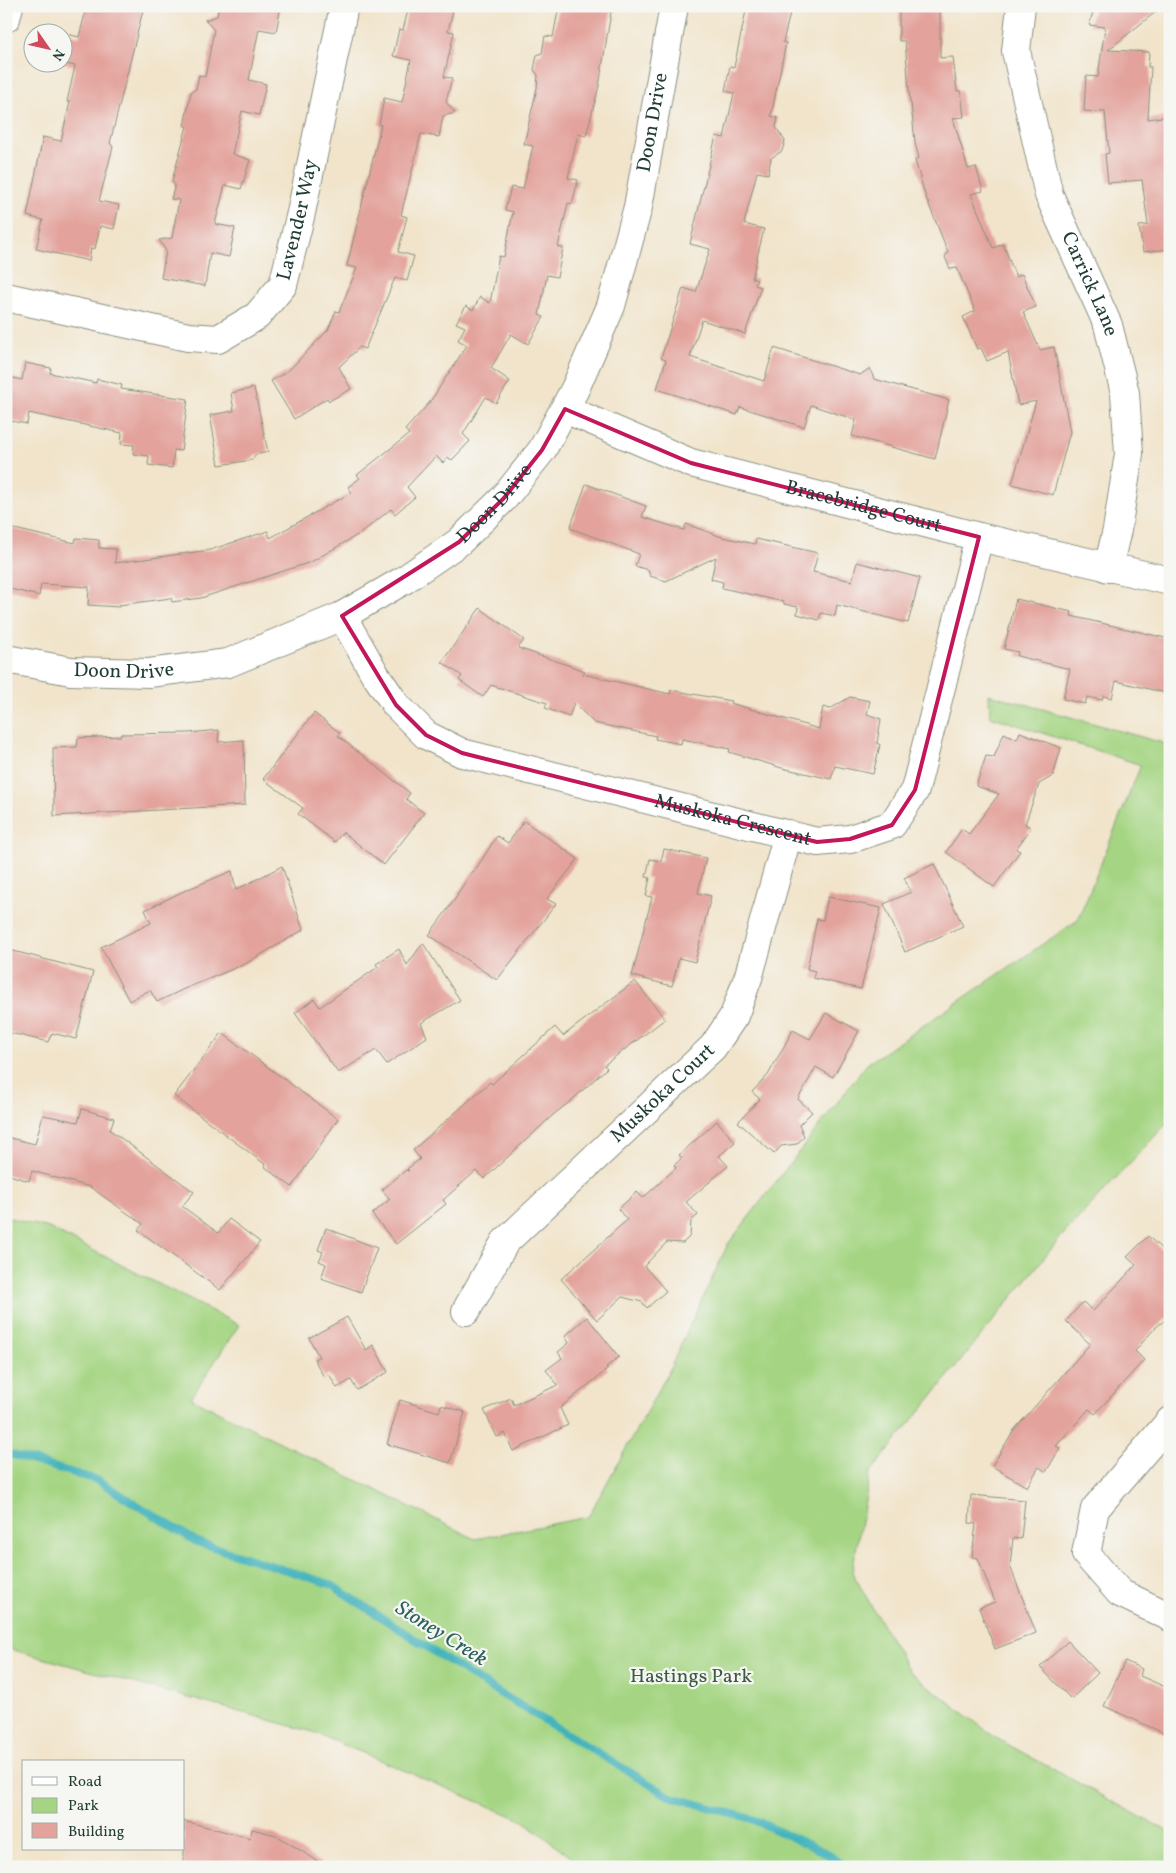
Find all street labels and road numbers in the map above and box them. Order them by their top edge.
street label: Doon Drive [630,71,676,175]
street label: Lavender Way [271,157,326,284]
street label: Carrick Lane [1054,228,1124,339]
street label: Doon Drive [451,458,540,551]
street label: Bracebridge Court [782,474,944,541]
street label: Doon Drive [73,656,176,687]
street label: Muskoka Crescent [651,788,814,854]
street label: Muskoka Court [605,1038,722,1150]

